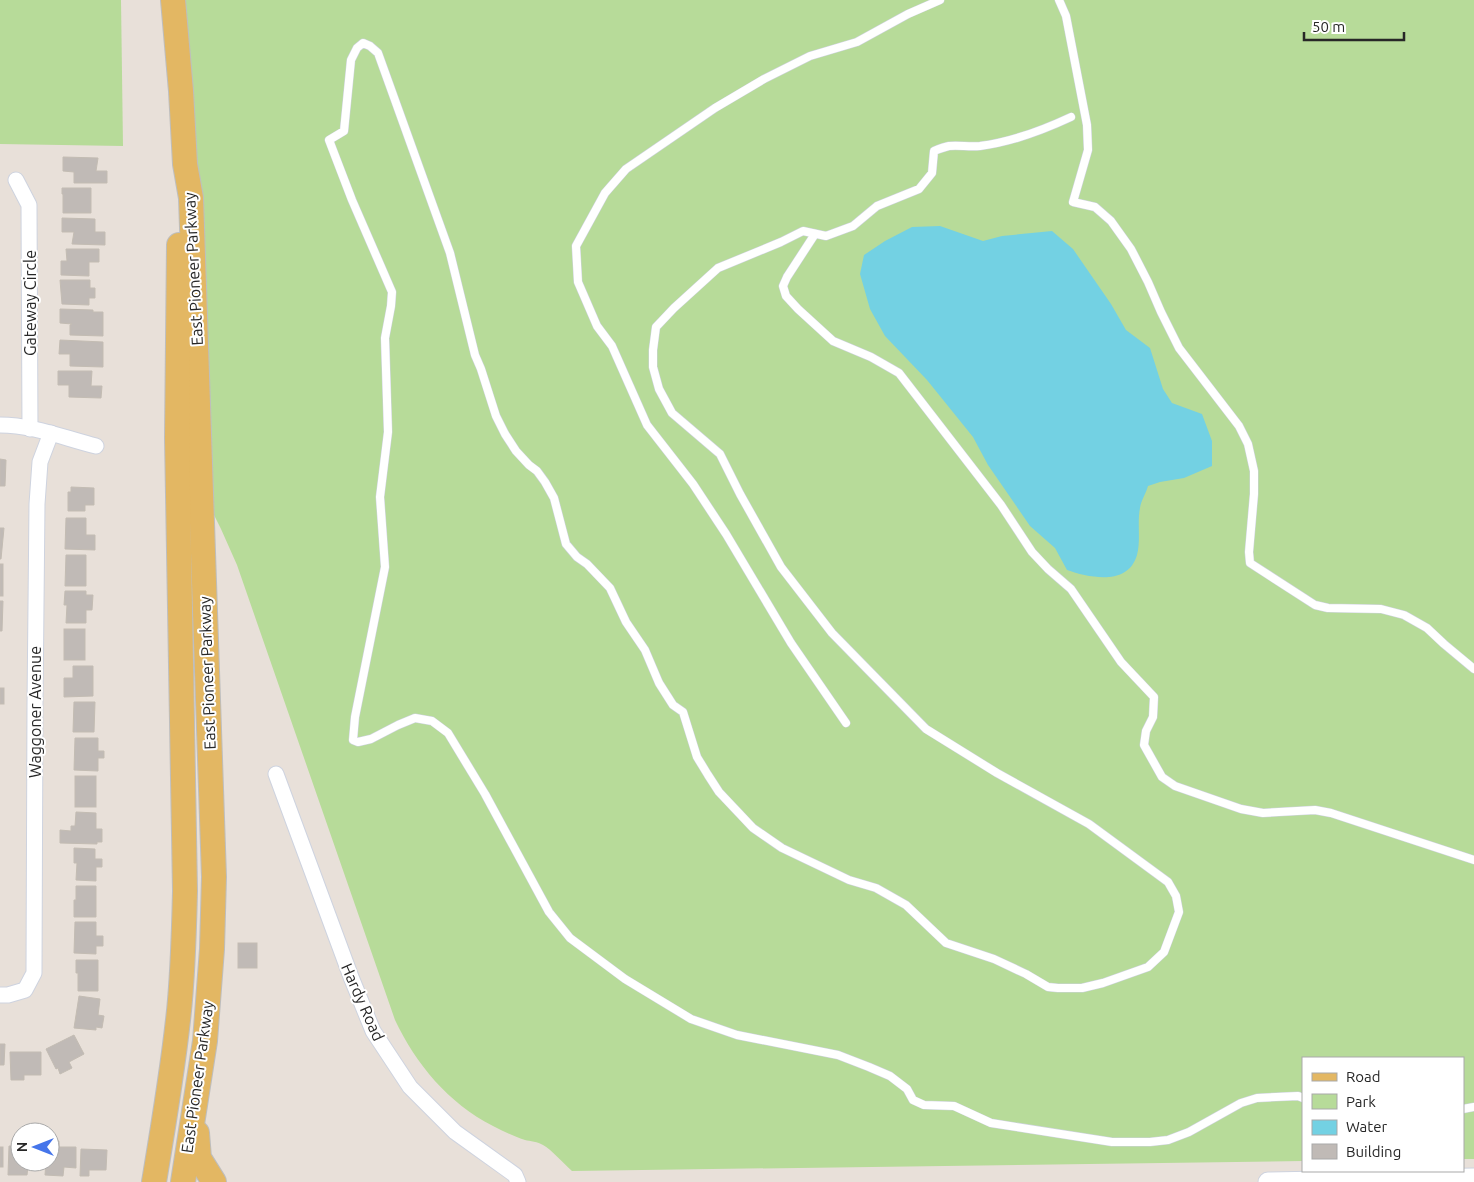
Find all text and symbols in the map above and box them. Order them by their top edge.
scale bar [1304,10,1404,42]
text: 50 m [1312,18,1345,35]
street label: East Pioneer Parkway [180,192,206,346]
street label: Gateway Circle [21,250,39,356]
street label: East Pioneer Parkway [195,596,219,750]
street label: Waggoner Avenue [26,646,44,778]
street label: Hardy Road [338,960,388,1044]
street label: East Pioneer Parkway [177,999,217,1154]
legend [1302,1057,1464,1172]
text: Road [1346,1068,1381,1085]
text: Park [1346,1093,1376,1110]
text: Water [1346,1118,1387,1135]
north arrow [10,1122,60,1172]
text: N [14,1142,30,1152]
text: Building [1346,1143,1401,1160]

